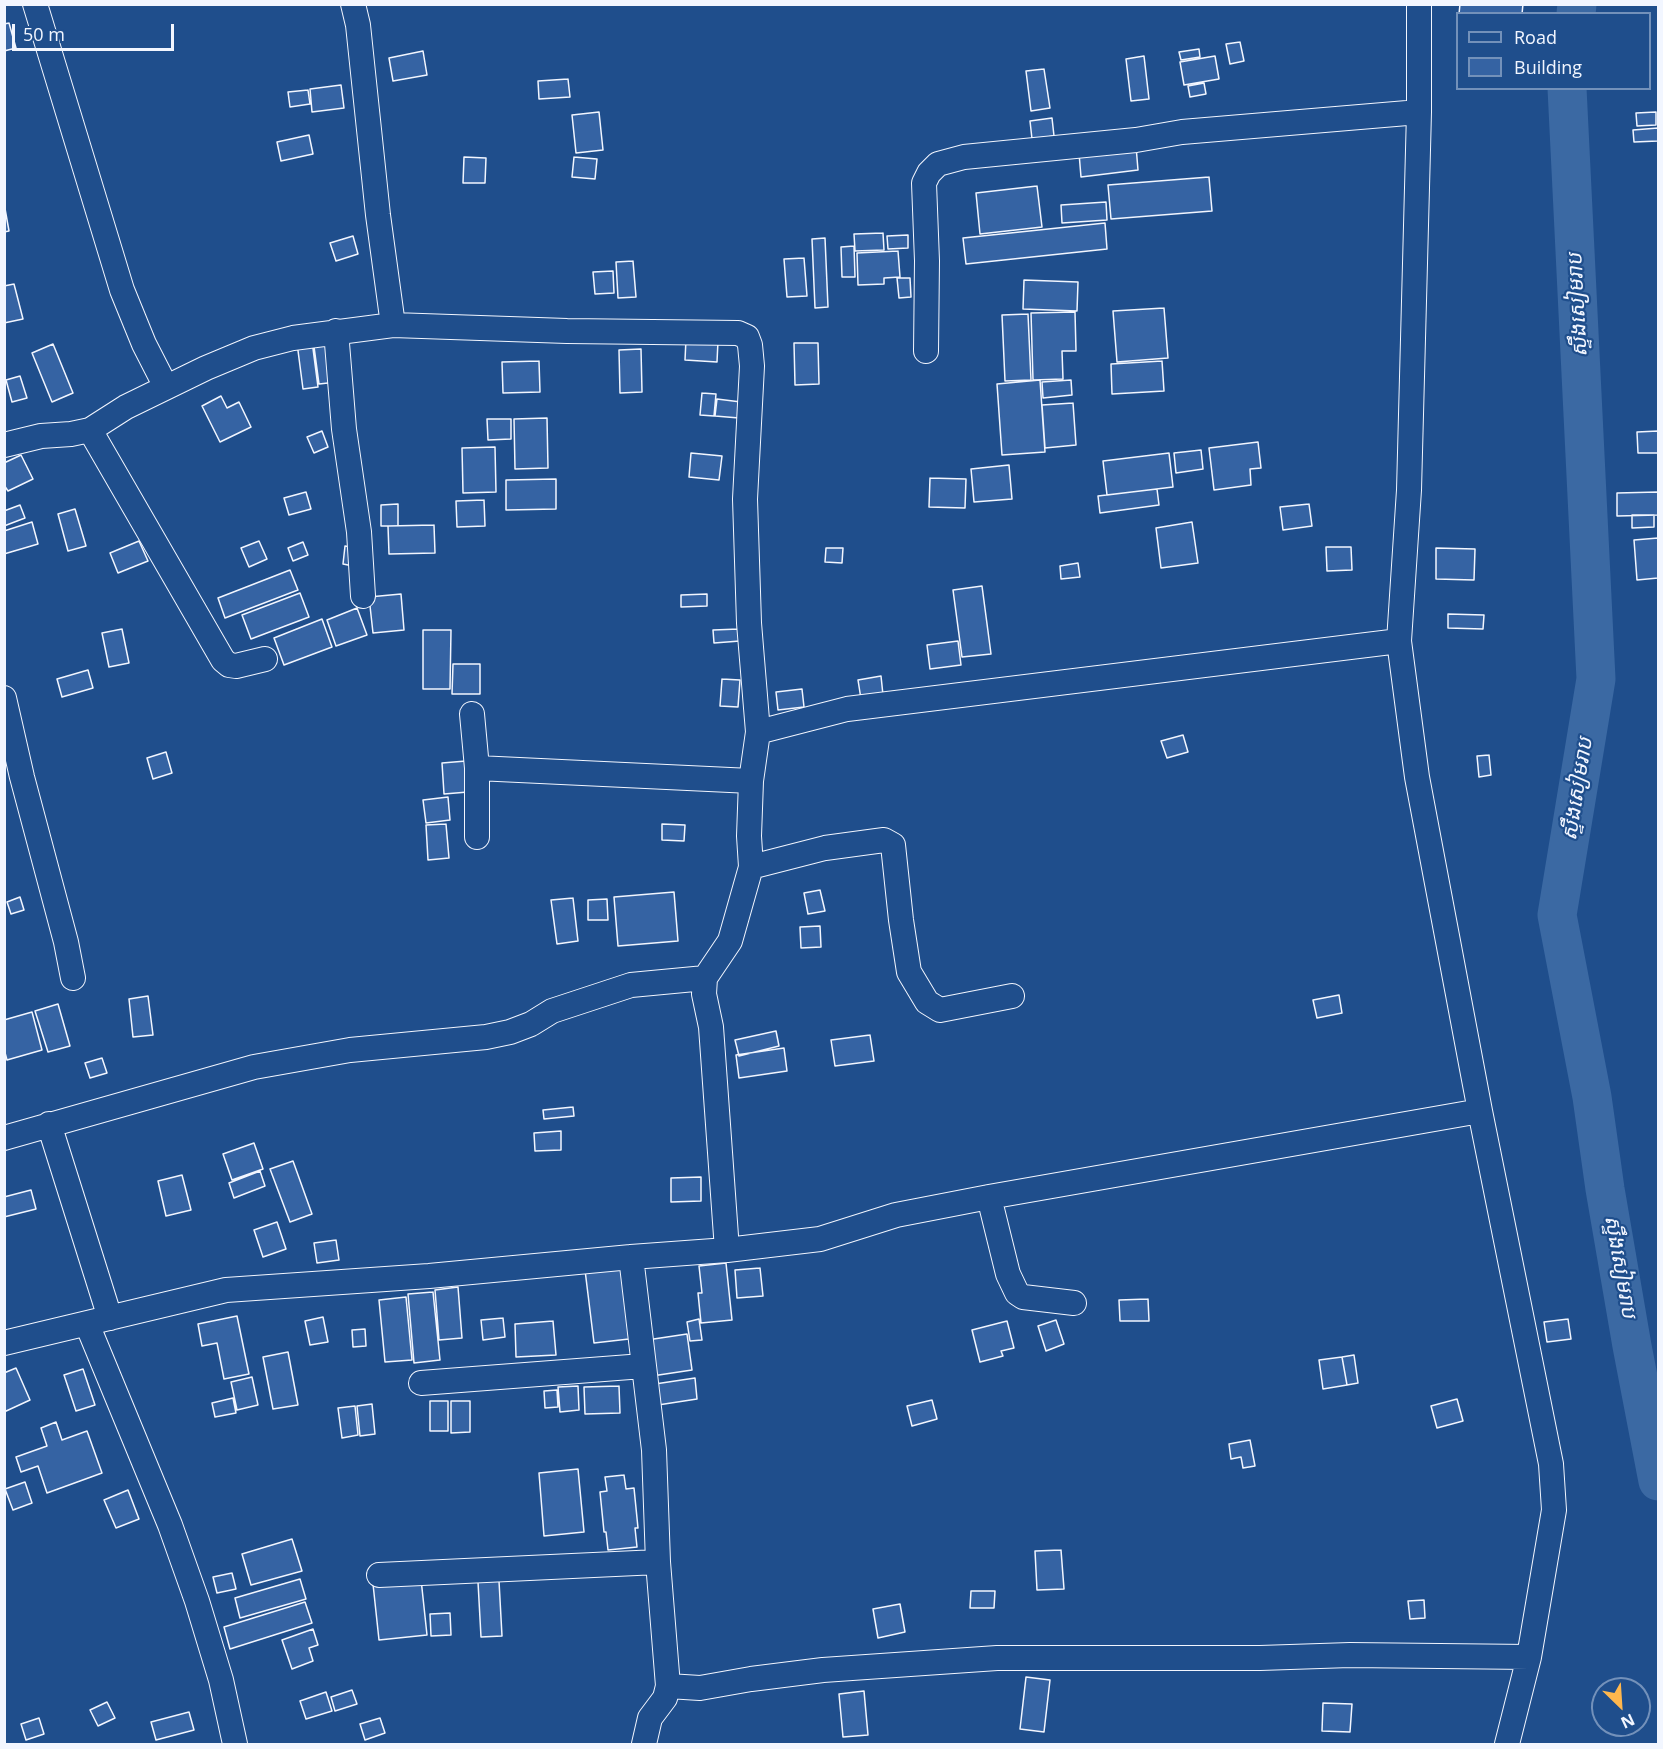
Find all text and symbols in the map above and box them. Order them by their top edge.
scale bar [15,12,177,50]
legend [1456,12,1651,90]
text: 50 m [23,22,65,46]
text: Road [1514,25,1557,49]
text: Building [1514,55,1582,79]
water label: ស្ទឹងសៀមរាប [1563,252,1593,358]
water label: ស្ទឹងសៀមរាប [1557,736,1599,842]
water label: ស្ទឹងសៀមរាប [1599,1214,1641,1320]
north arrow [1591,1677,1651,1737]
text: N [1617,1709,1638,1734]

